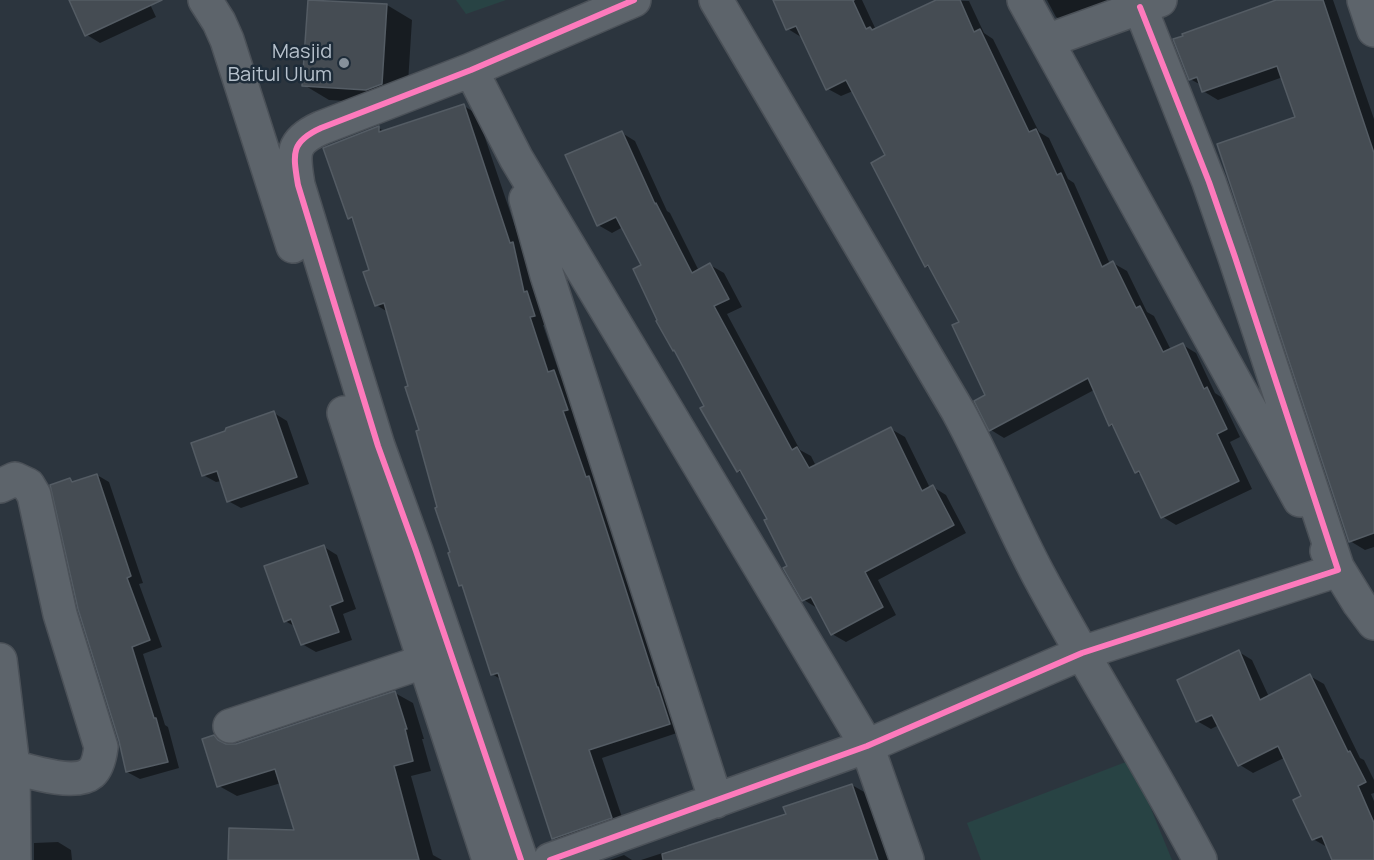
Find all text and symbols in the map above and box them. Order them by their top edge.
place label: Masjid Baitul Ulum [228,40,332,87]
marker: Masjid Baitul Ulum [337,56,351,70]

